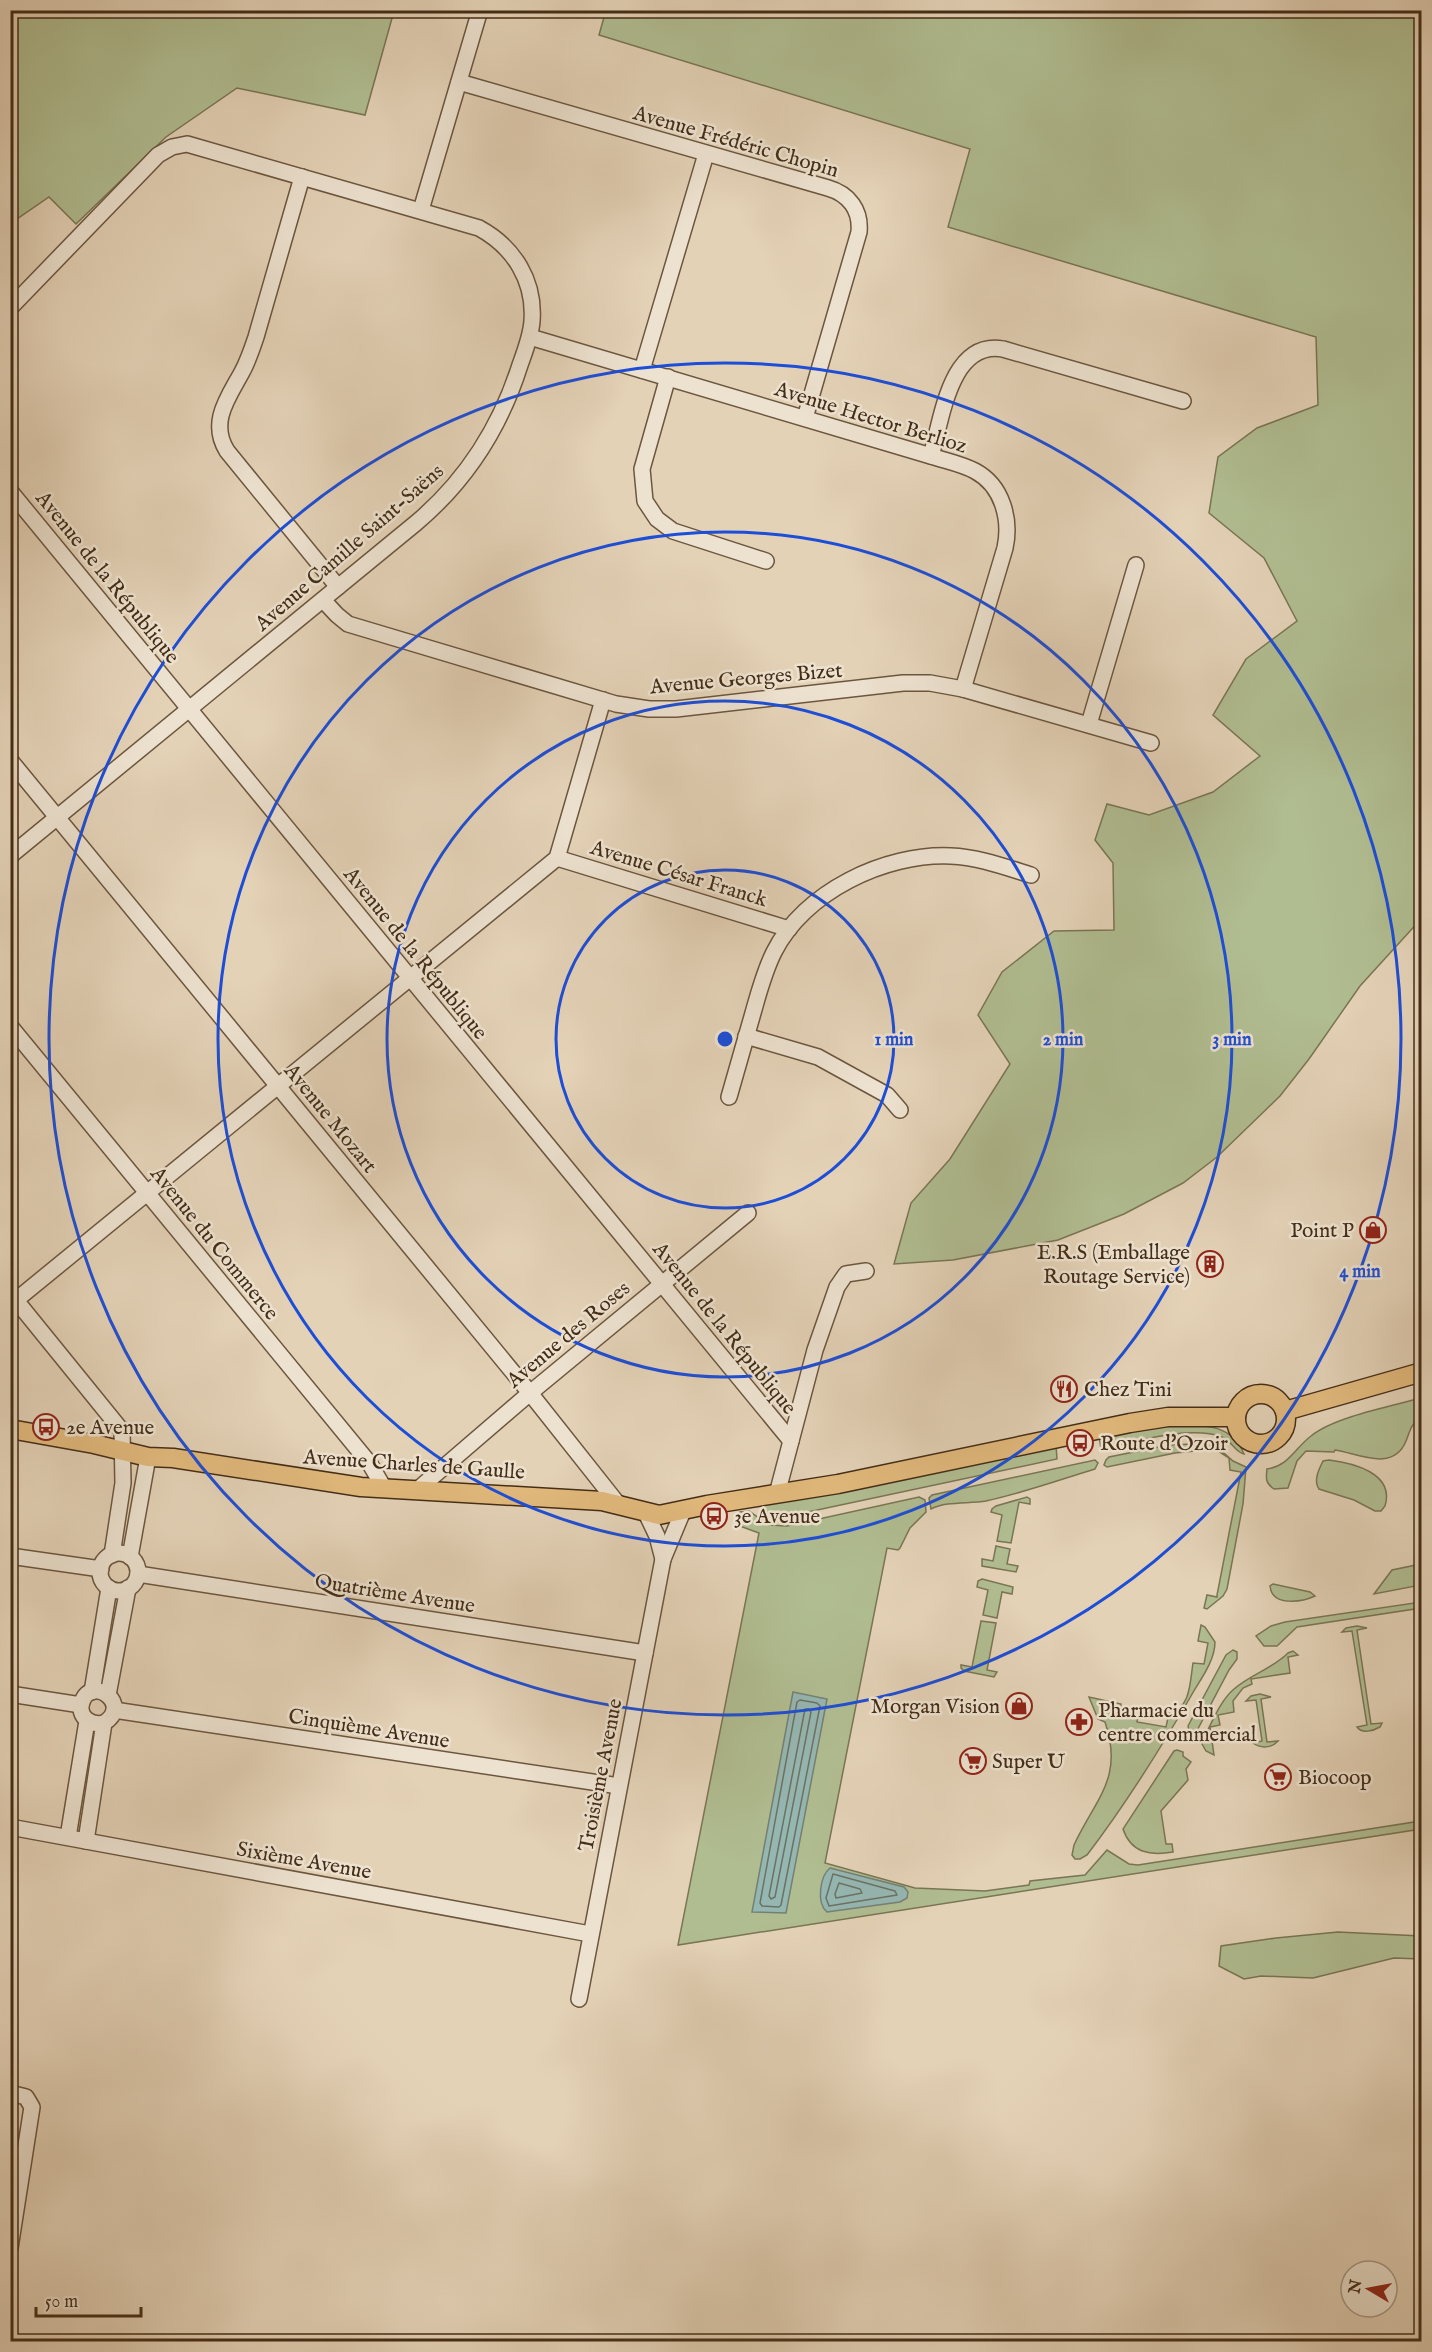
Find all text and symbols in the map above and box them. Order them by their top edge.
street label: Avenue Frédéric Chopin [629,100,841,185]
street label: Avenue Hector Berlioz [770,376,970,461]
street label: Avenue Camille Saint-Saëns [249,459,450,638]
street label: Avenue de la République [28,485,185,670]
street label: Avenue Georges Bizet [648,658,844,701]
street label: Avenue César Franck [586,834,771,914]
street label: Avenue de la République [336,861,493,1046]
centre of rings [715,1029,735,1049]
text: 1 min [875,1029,914,1052]
text: 2 min [1043,1029,1084,1052]
text: 3 min [1213,1029,1252,1052]
street label: Avenue Mozart [277,1058,382,1179]
street label: Avenue du Commerce [143,1161,284,1327]
shop icon: Point P [1358,1215,1388,1245]
place label: Point P [1290,1218,1354,1245]
street label: Avenue de la République [645,1236,802,1421]
place label: E.R.S (Emballage Routage Service) [1037,1240,1190,1291]
building icon: E.R.S (Emballage Routage Service) [1195,1249,1225,1279]
text: 4 min [1339,1261,1381,1284]
street label: Avenue des Roses [501,1276,636,1395]
restaurant icon: Chez Tini [1049,1374,1079,1404]
place label: Chez Tini [1084,1377,1172,1404]
bus stop icon: 2e Avenue [31,1412,61,1442]
place label: 2e Avenue [66,1415,155,1442]
bus stop icon: Route d'Ozoir [1065,1428,1095,1458]
place label: Route d'Ozoir [1100,1431,1228,1458]
street label: Avenue Charles de Gaulle [301,1444,526,1487]
bus stop icon: 3e Avenue [699,1501,729,1531]
place label: 3e Avenue [734,1504,821,1531]
street label: Quatrième Avenue [313,1568,477,1621]
shop icon: Morgan Vision [1004,1691,1034,1721]
place label: Morgan Vision [871,1694,1000,1721]
street label: Troisième Avenue [573,1696,630,1854]
place label: Pharmacie du centre commercial [1098,1698,1257,1749]
street label: Cinquième Avenue [286,1703,452,1756]
pharmacy icon: Pharmacie du centre commercial [1064,1707,1094,1737]
supermarket icon: Super U [958,1746,988,1776]
place label: Super U [992,1749,1065,1776]
supermarket icon: Biocoop [1263,1762,1293,1792]
place label: Biocoop [1298,1765,1372,1792]
street label: Sixième Avenue [234,1836,374,1887]
north arrow [1339,2259,1399,2319]
text: N [1345,2278,1367,2296]
scale bar [36,2280,141,2318]
text: 50 m [45,2291,78,2314]

